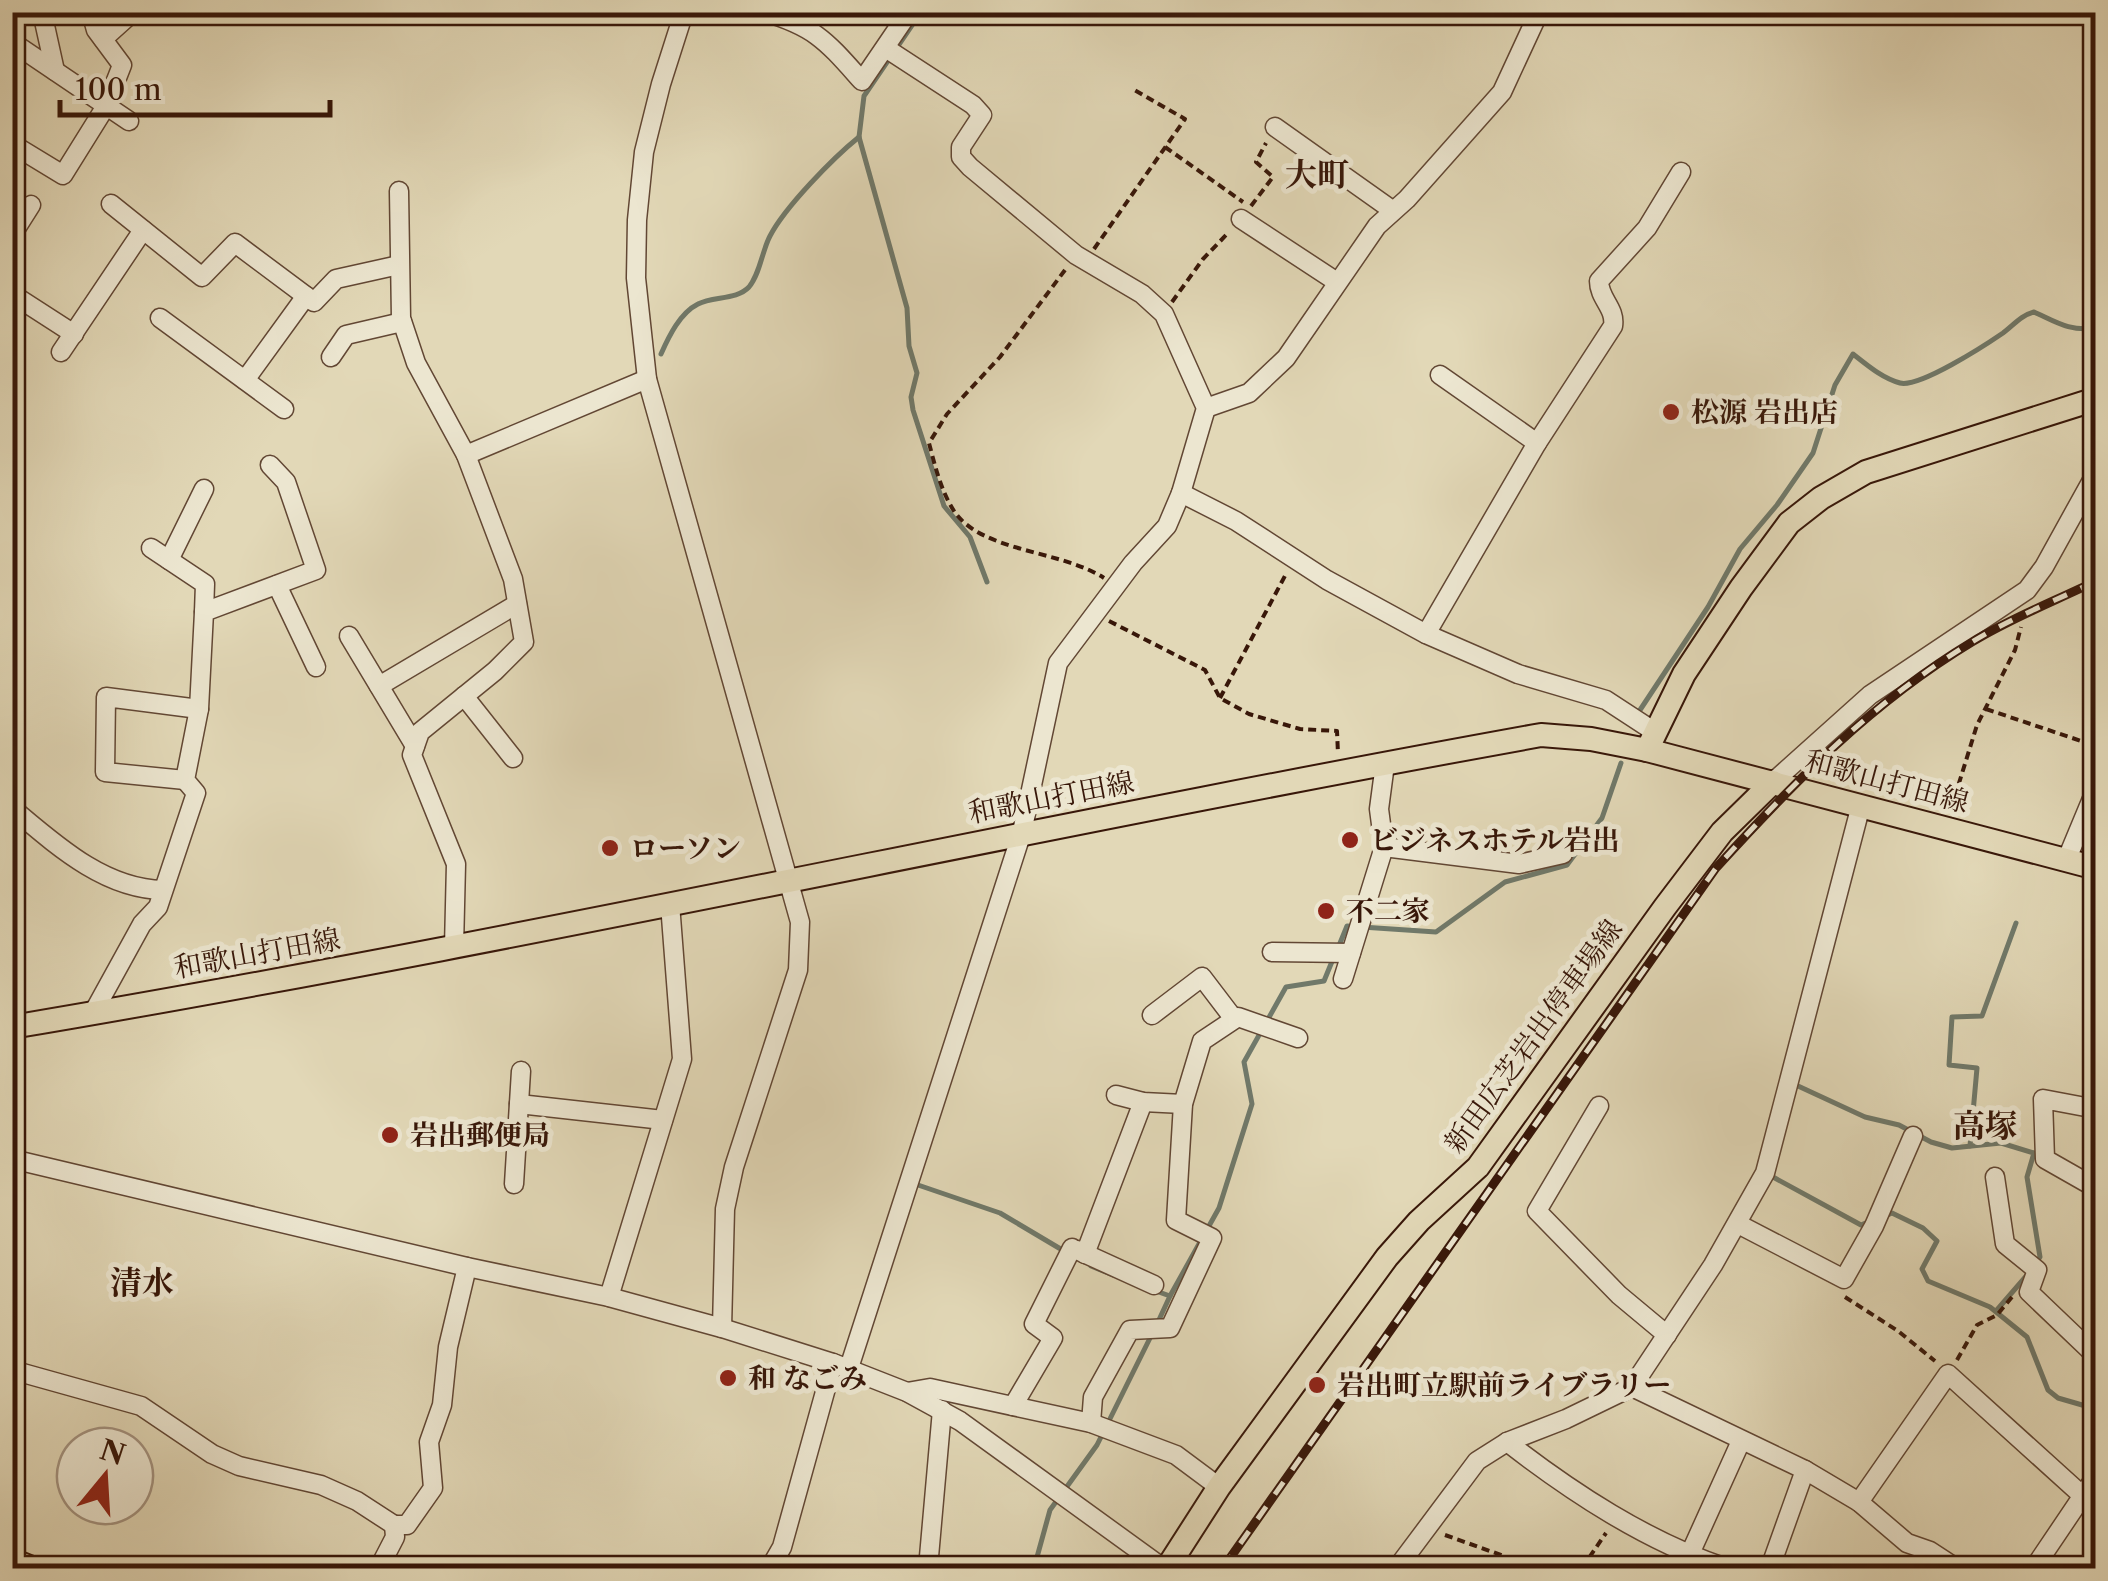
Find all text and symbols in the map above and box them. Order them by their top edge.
scale bar [60,55,330,117]
text: 100 m [75,71,162,108]
district label: 大町 [1285,155,1349,194]
place label: 松源 岩出店 [1691,395,1838,429]
marker: 松源 岩出店 [1660,401,1682,423]
street label: 和歌山打田線 [1801,743,1973,819]
street label: 和歌山打田線 [965,764,1137,830]
place label: ビジネスホテル岩出 [1370,823,1620,857]
marker: ビジネスホテル岩出 [1339,829,1361,851]
place label: ローソン [630,831,741,865]
marker: ローソン [599,837,621,859]
place label: 不二家 [1346,894,1430,928]
marker: 不二家 [1315,900,1337,922]
street label: 新田広芝岩出停車場線 [1437,913,1629,1159]
street label: 和歌山打田線 [171,922,343,984]
district label: 高塚 [1953,1106,2017,1145]
place label: 岩出郵便局 [410,1118,550,1152]
marker: 岩出郵便局 [379,1124,401,1146]
district label: 清水 [110,1263,174,1302]
place label: 和 なごみ [748,1361,867,1395]
marker: 和 なごみ [717,1367,739,1389]
place label: 岩出町立駅前ライブラリー [1337,1368,1671,1402]
marker: 岩出町立駅前ライブラリー [1306,1374,1328,1396]
north arrow [55,1426,155,1526]
text: N [96,1432,130,1472]

